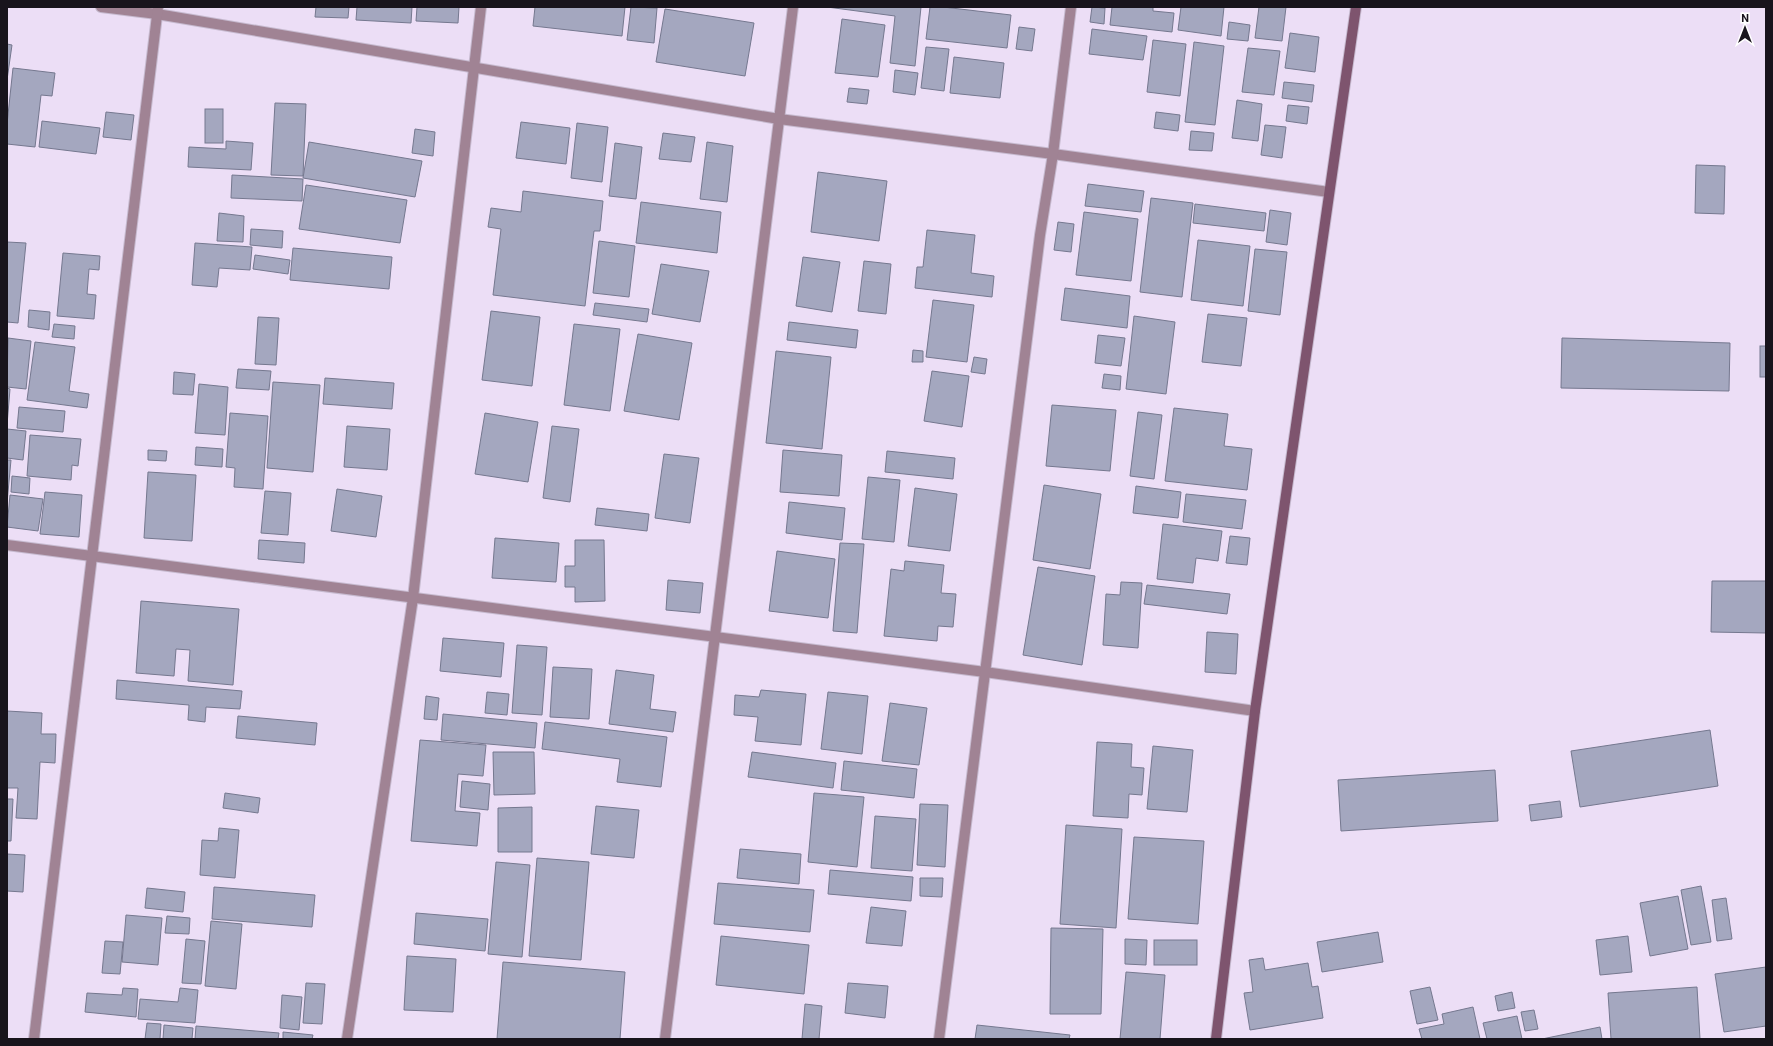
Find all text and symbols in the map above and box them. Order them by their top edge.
north arrow [1725,8,1765,48]
text: N [1741,12,1749,25]

